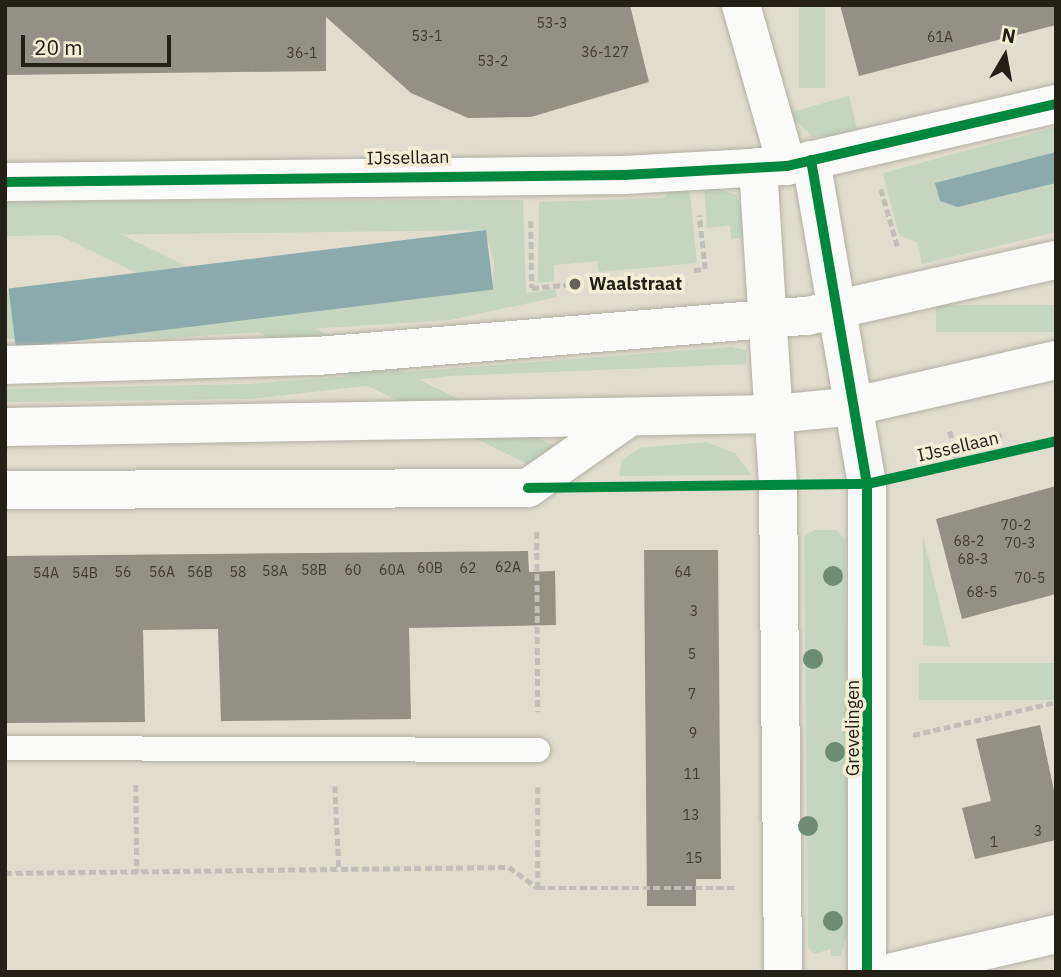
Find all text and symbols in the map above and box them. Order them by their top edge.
house number: 53-3 [537,15,567,31]
scale bar [24,21,175,65]
north arrow [970,21,1040,91]
text: N [1000,22,1018,48]
house number: 53-1 [412,28,442,44]
house number: 61A [927,29,953,45]
text: 20 m [34,33,83,61]
house number: 36-127 [581,44,629,60]
house number: 36-1 [287,45,317,61]
house number: 53-2 [478,53,508,69]
street label: IJssellaan [366,146,450,170]
place label: Waalstraat [589,273,682,295]
marker: Waalstraat [567,276,583,292]
street label: IJssellaan [915,427,1001,467]
house number: 70-2 [1001,517,1031,533]
house number: 68-2 [954,533,984,549]
house number: 70-3 [1005,535,1035,551]
house number: 68-3 [958,551,988,567]
house number: 62A [495,559,521,575]
house number: 60B [417,560,443,576]
house number: 62 [460,560,476,576]
house number: 58B [301,562,327,578]
house number: 60 [345,562,361,578]
house number: 60A [379,562,405,578]
house number: 58A [262,563,288,579]
house number: 56 [115,564,131,580]
house number: 56A [149,564,175,580]
house number: 56B [187,564,213,580]
house number: 58 [230,564,246,580]
house number: 64 [675,564,691,580]
house number: 54A [33,565,59,581]
house number: 54B [72,565,98,581]
house number: 70-5 [1015,570,1045,586]
house number: 68-5 [967,584,997,600]
house number: 3 [690,603,698,619]
house number: 5 [688,646,696,662]
street label: Grevelingen [842,680,864,776]
house number: 7 [688,686,696,702]
house number: 9 [689,725,697,741]
house number: 11 [684,766,700,782]
house number: 13 [683,807,699,823]
house number: 3 [1034,823,1042,839]
house number: 1 [990,834,998,850]
house number: 15 [686,850,702,866]

